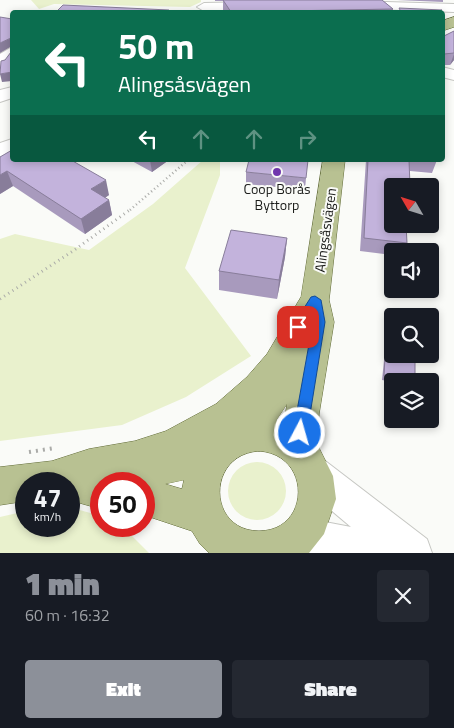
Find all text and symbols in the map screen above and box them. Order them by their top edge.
text: 50 m [118,19,194,73]
icon: left [35,30,100,95]
text: Alingsåsvägen [118,67,251,101]
icon: left [134,125,162,153]
icon: ahead [187,125,215,153]
icon: ahead [240,125,268,153]
icon: right [293,125,321,153]
marker: Coop Borås Byttorp [271,166,283,178]
place label: Coop Borås Byttorp [243,178,311,215]
north arrow [384,178,439,232]
map controls [384,178,439,428]
street label: Alingsåsvägen [309,187,341,273]
button: sound [384,243,439,298]
pin [277,306,319,348]
button: search [384,308,439,363]
icon: arrive [284,313,312,341]
button: layers [384,373,439,428]
position arrow [273,406,325,458]
speed limit sign: 50 [90,472,155,537]
text: 47 [33,479,62,517]
text: km/h [34,507,61,526]
text: 1 min [25,561,100,607]
button: close [377,570,429,622]
text: 60 m · 16:32 [25,603,110,627]
button: Exit [25,660,222,718]
button: Share [232,660,429,718]

